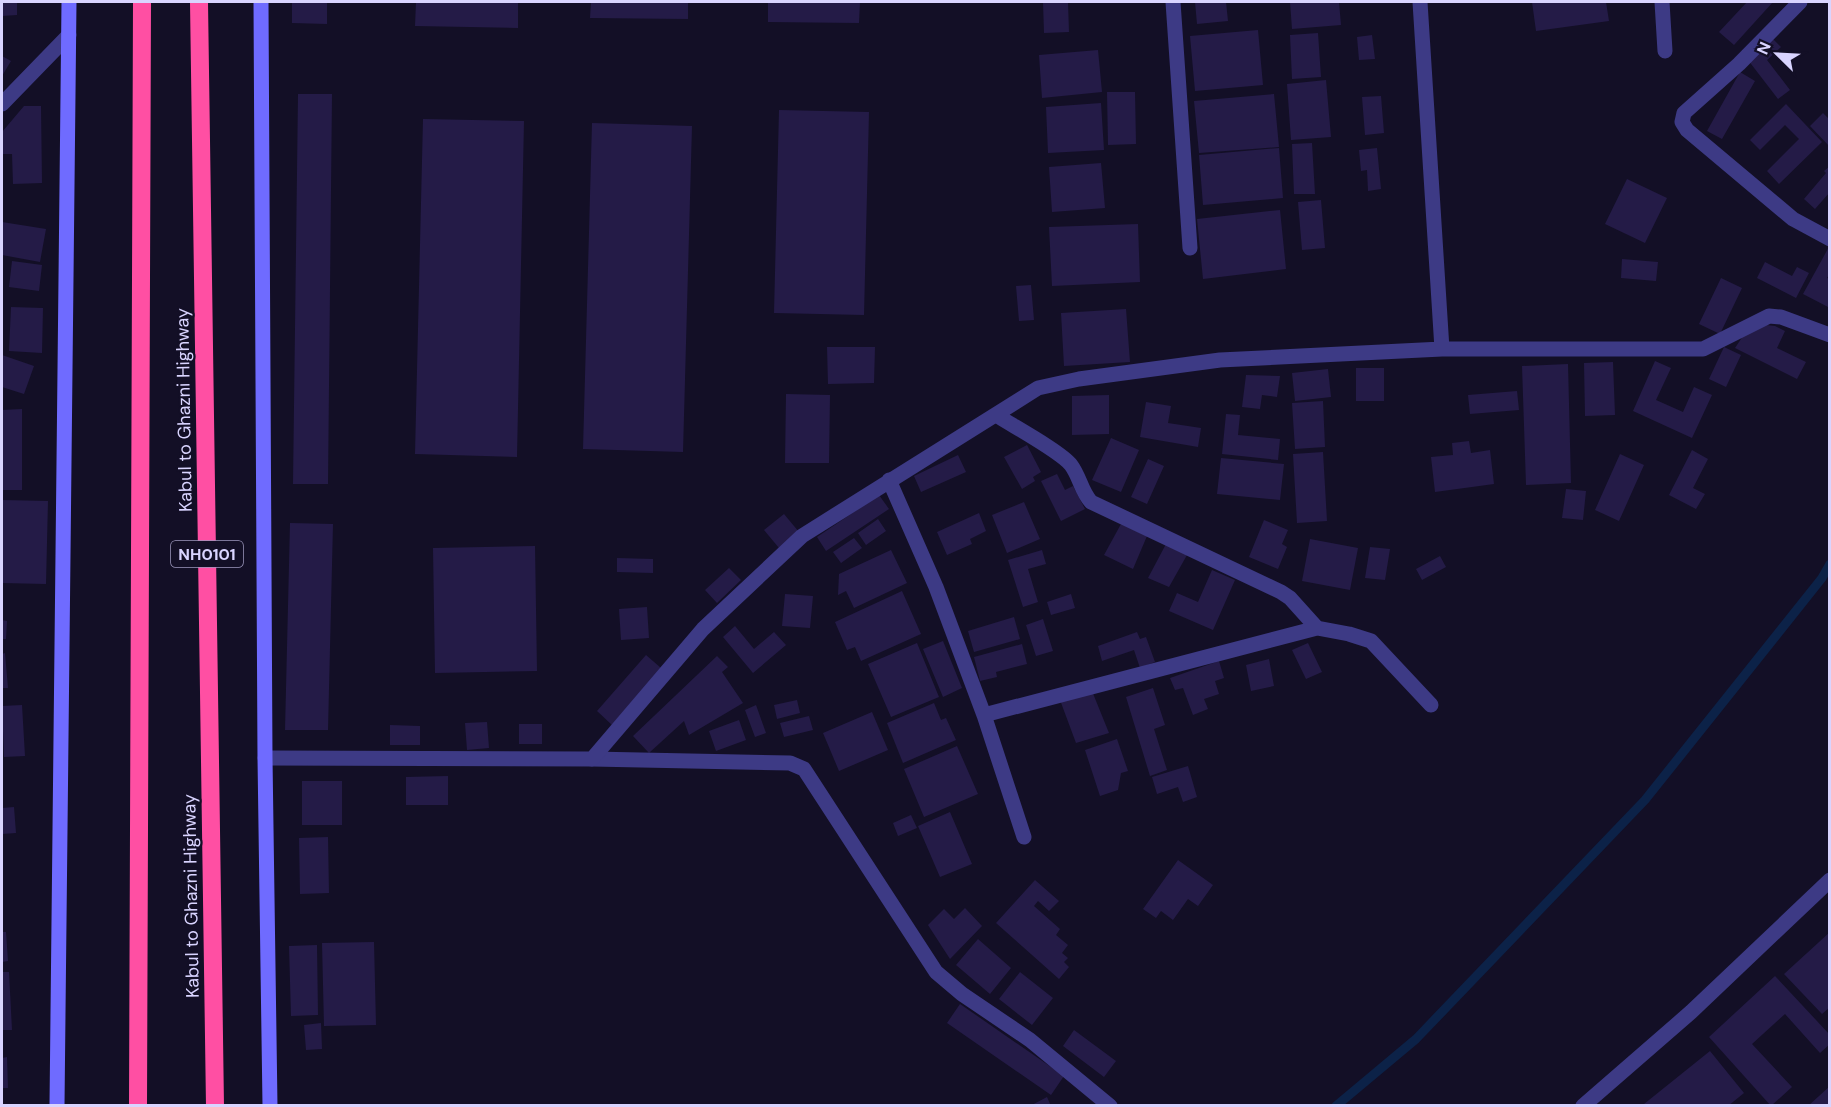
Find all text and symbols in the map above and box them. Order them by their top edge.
north arrow [1747,24,1807,84]
text: N [1752,39,1776,58]
street label: Kabul to Ghazni Highway [170,308,198,512]
road number: NH0101 [171,541,243,567]
street label: Kabul to Ghazni Highway [177,794,205,998]

